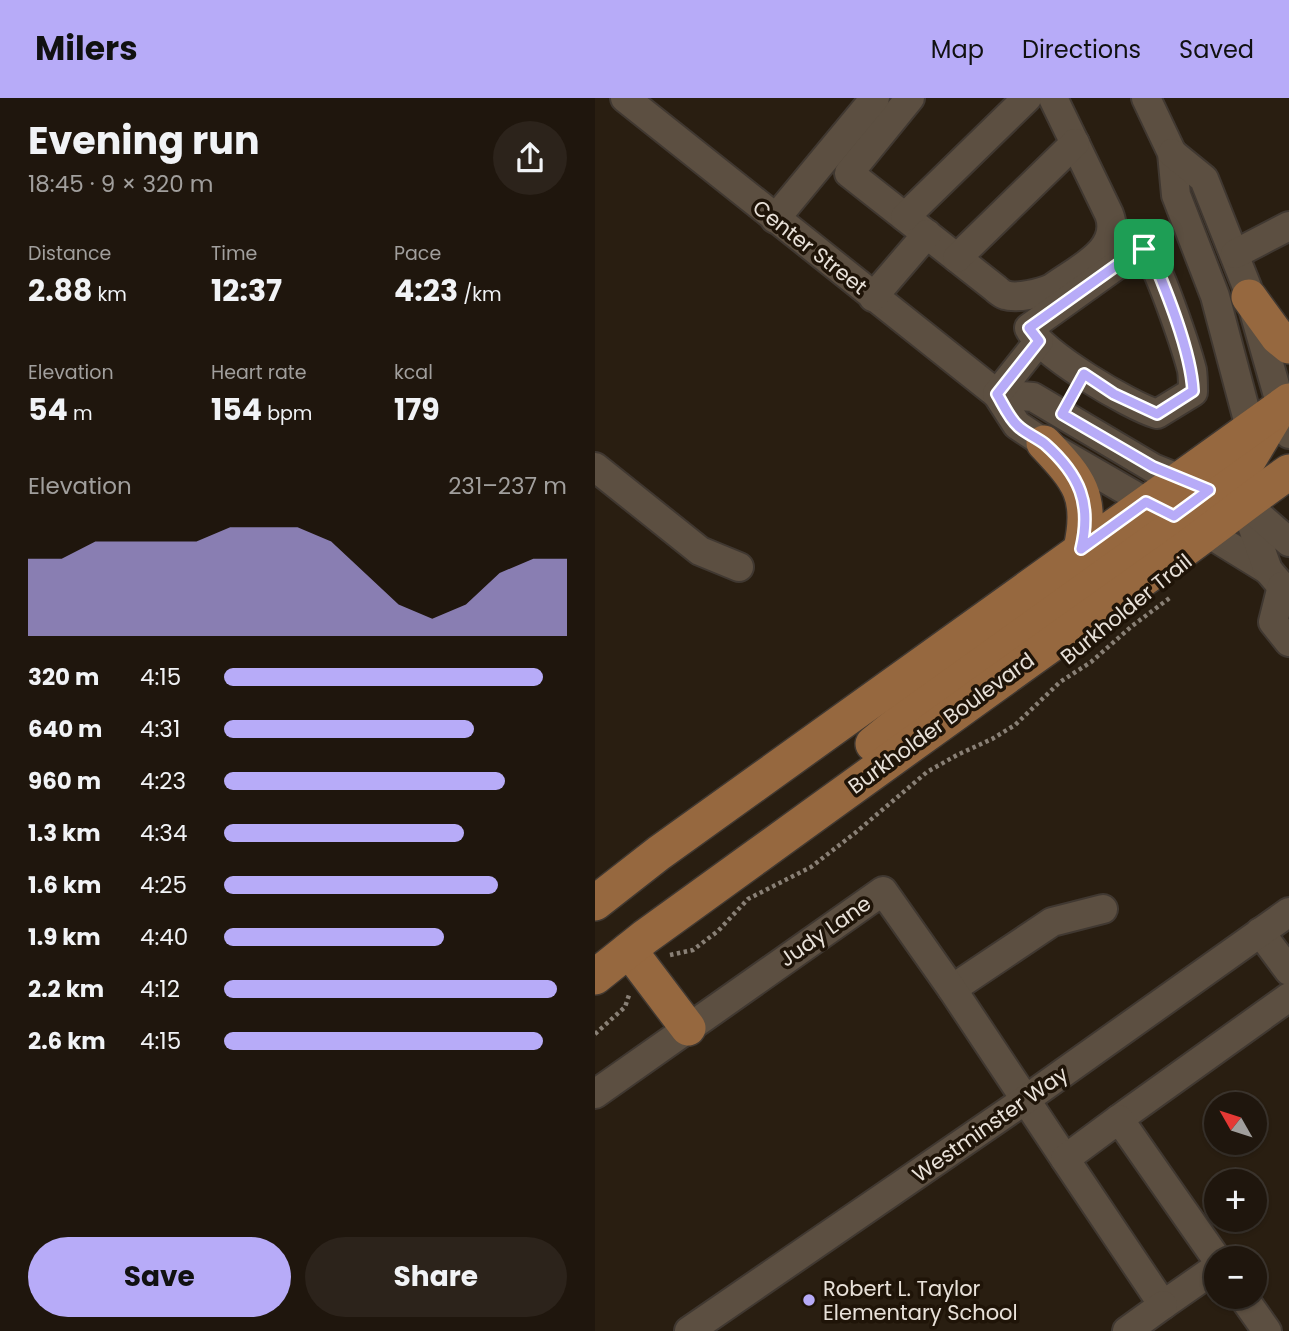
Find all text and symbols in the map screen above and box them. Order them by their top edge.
text: Milers [35,25,138,72]
text: Map [931,33,984,66]
text: Directions [1022,33,1141,66]
text: Saved [1179,33,1254,66]
text: Evening run [28,114,260,167]
button: share [493,121,567,195]
text: 18:45 · 9 × 320 m [28,168,213,200]
street label: Center Street [747,193,873,301]
pin [1114,219,1174,279]
icon: arrive [1125,230,1163,268]
text: Distance [28,240,111,267]
text: Time [211,240,257,267]
text: Pace [394,240,441,267]
text: 2.88 [28,269,92,312]
text: 12:37 [211,269,282,312]
text: 4:23 [394,269,458,312]
text: km [92,281,127,308]
text: /km [458,281,502,308]
text: Elevation [28,359,114,386]
text: Heart rate [211,359,306,386]
text: kcal [394,359,433,386]
text: 54 [28,388,68,431]
text: 154 [211,388,262,431]
text: 179 [394,388,440,431]
text: m [68,400,92,427]
text: bpm [262,400,312,427]
text: Elevation [28,470,132,502]
text: 231–237 m [448,470,567,502]
street label: Burkholder Trail [1054,547,1198,671]
street label: Burkholder Boulevard [842,646,1040,800]
text: 320 m [28,661,99,693]
text: 4:15 [140,661,181,693]
text: 640 m [28,713,102,745]
text: 4:31 [140,713,180,745]
text: 960 m [28,765,101,797]
text: 4:23 [140,765,186,797]
text: 1.3 km [28,817,101,849]
text: 4:34 [140,817,187,849]
text: 1.6 km [28,869,101,901]
text: 4:25 [140,869,187,901]
street label: Judy Lane [773,889,877,973]
text: 1.9 km [28,921,101,953]
text: 4:40 [140,921,188,953]
text: 2.2 km [28,973,104,1005]
text: 4:12 [140,973,180,1005]
text: 2.6 km [28,1025,106,1057]
text: 4:15 [140,1025,181,1057]
street label: Westminster Way [906,1059,1074,1189]
north arrow [1204,1092,1267,1155]
map controls [1204,1092,1267,1309]
button: + [1204,1169,1267,1232]
button: Save [28,1237,291,1317]
button: Share [305,1237,567,1317]
button: − [1204,1246,1267,1309]
place label: Robert L. Taylor Elementary School [823,1274,1018,1327]
marker: Robert L. Taylor Elementary School [801,1292,817,1308]

